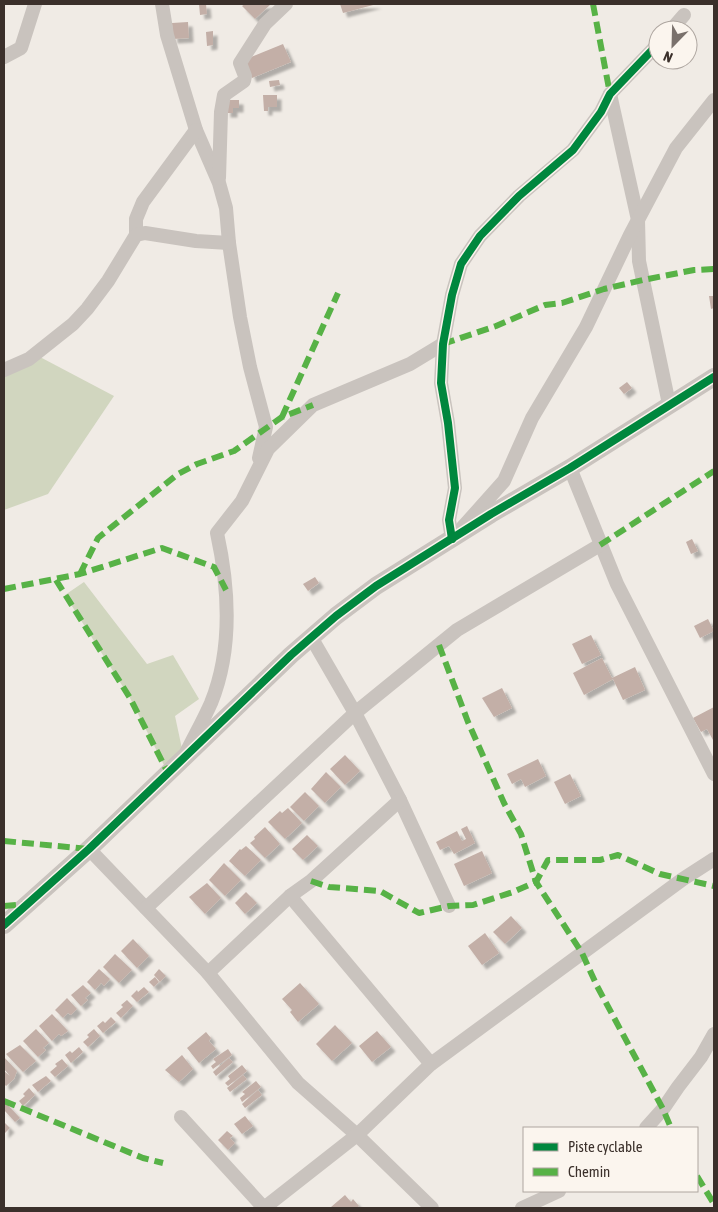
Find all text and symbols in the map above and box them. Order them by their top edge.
north arrow [648,20,698,70]
text: N [661,48,675,66]
legend [523,1127,698,1192]
text: Piste cyclable [568,1138,643,1155]
text: Chemin [568,1163,610,1180]

